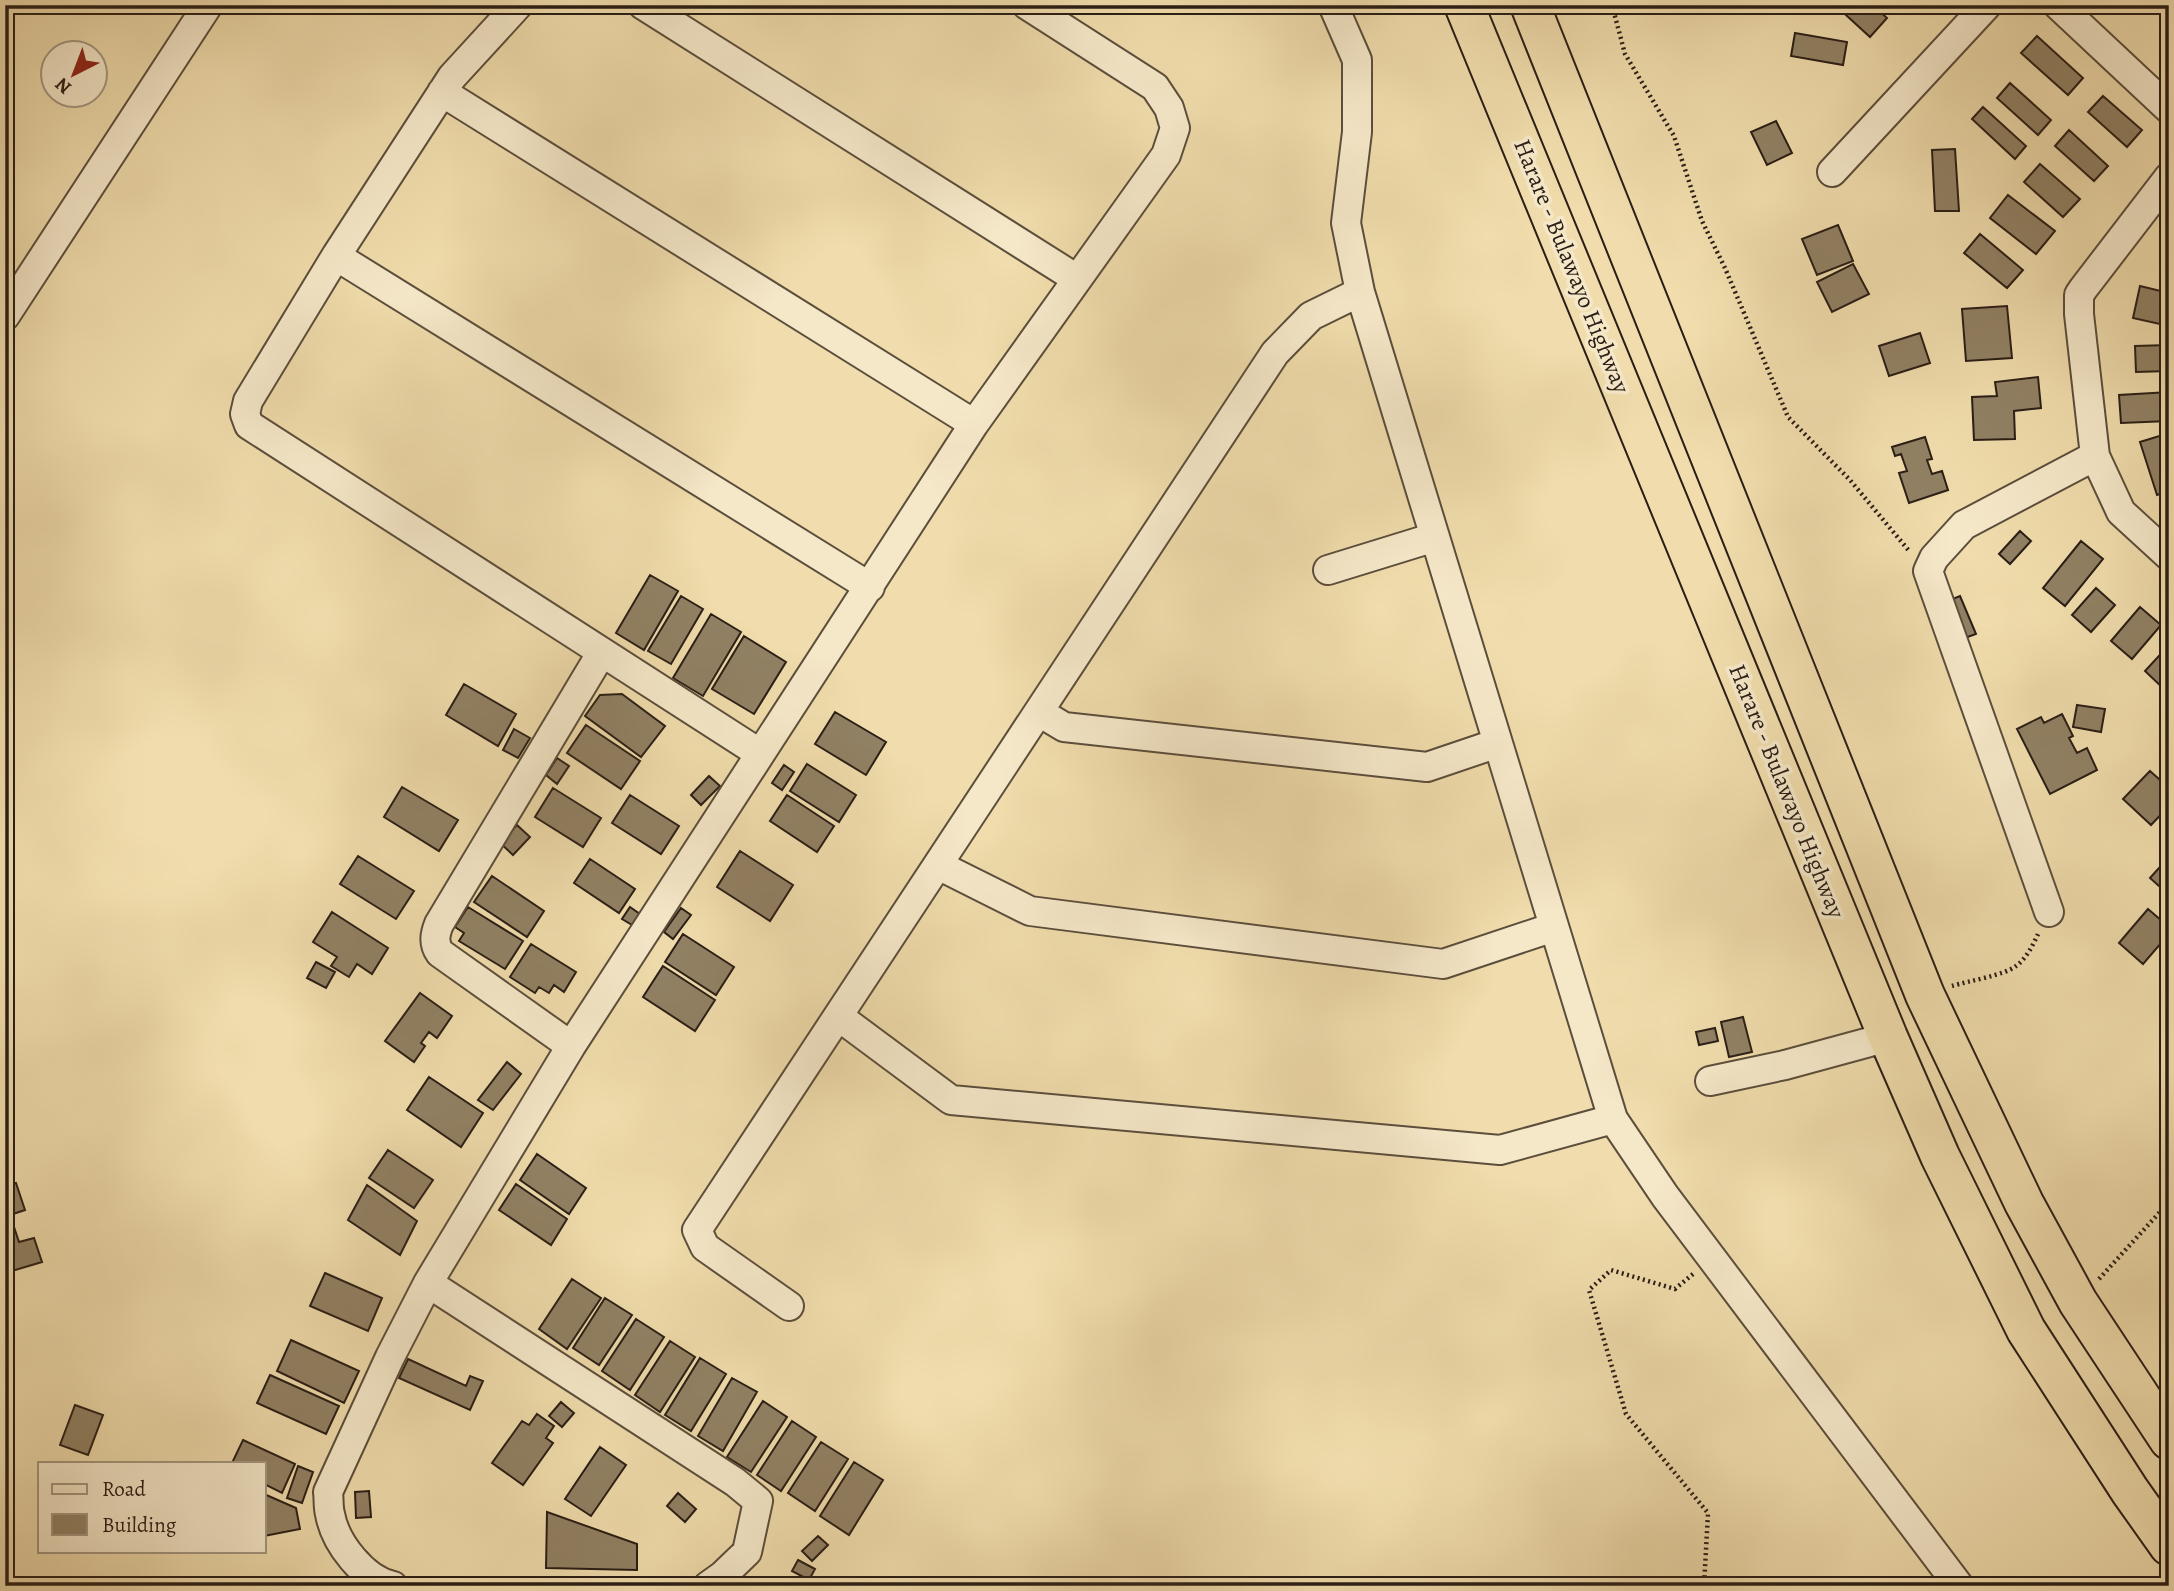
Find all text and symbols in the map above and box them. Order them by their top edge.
north arrow [38,38,108,108]
text: N [49,71,77,100]
street label: Harare - Bulawayo Highway [1506,134,1638,398]
street label: Harare - Bulawayo Highway [1721,659,1853,923]
legend [38,1462,266,1552]
text: Road [102,1475,146,1503]
text: Building [102,1511,177,1539]

